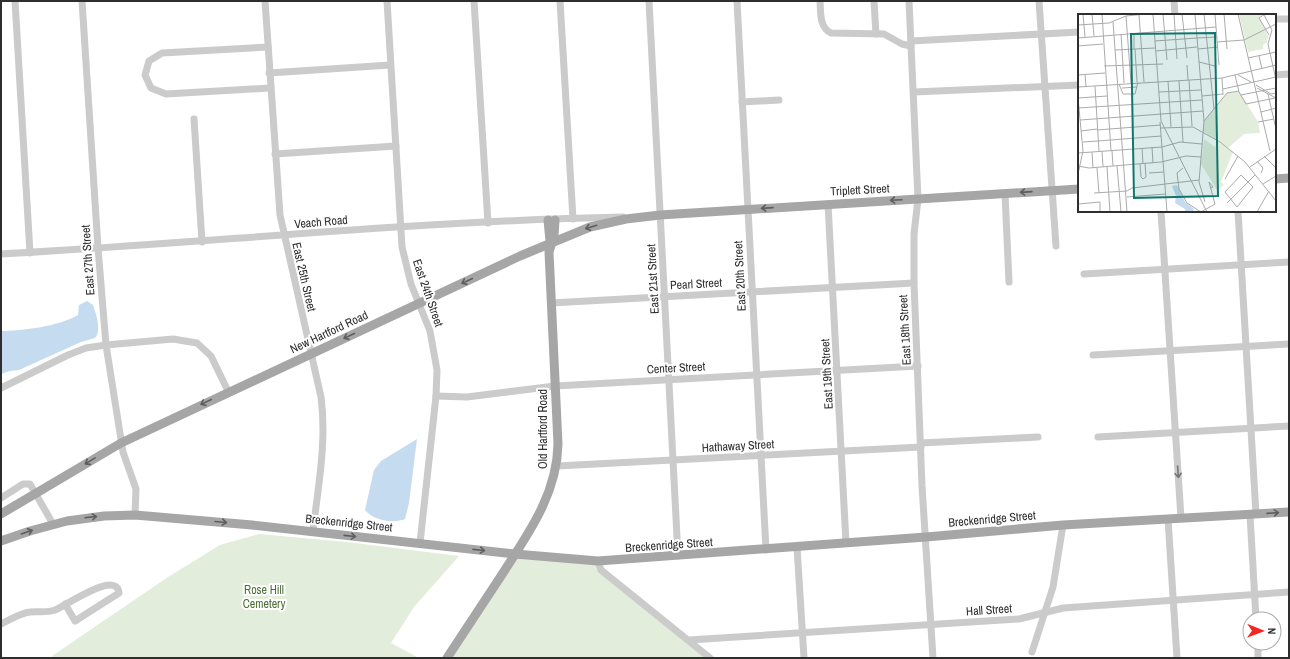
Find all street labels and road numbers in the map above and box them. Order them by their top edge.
street label: Triplett Street [830,180,890,200]
street label: Veach Road [294,212,348,232]
street label: East 27th Street [78,224,98,296]
street label: East 20th Street [730,240,750,312]
street label: East 25th Street [288,241,320,313]
street label: East 21st Street [643,243,663,314]
street label: East 24th Street [409,257,447,329]
street label: Pearl Street [670,275,723,293]
street label: East 18th Street [895,294,915,366]
street label: New Hartford Road [287,307,371,357]
street label: East 19th Street [817,338,837,410]
street label: Center Street [646,358,706,378]
street label: Old Hartford Road [535,389,551,469]
street label: Hathaway Street [701,436,775,456]
street label: Breckenridge Street [948,507,1037,531]
street label: Breckenridge Street [305,510,394,536]
street label: Breckenridge Street [625,534,713,556]
street label: Hall Street [966,600,1013,620]

